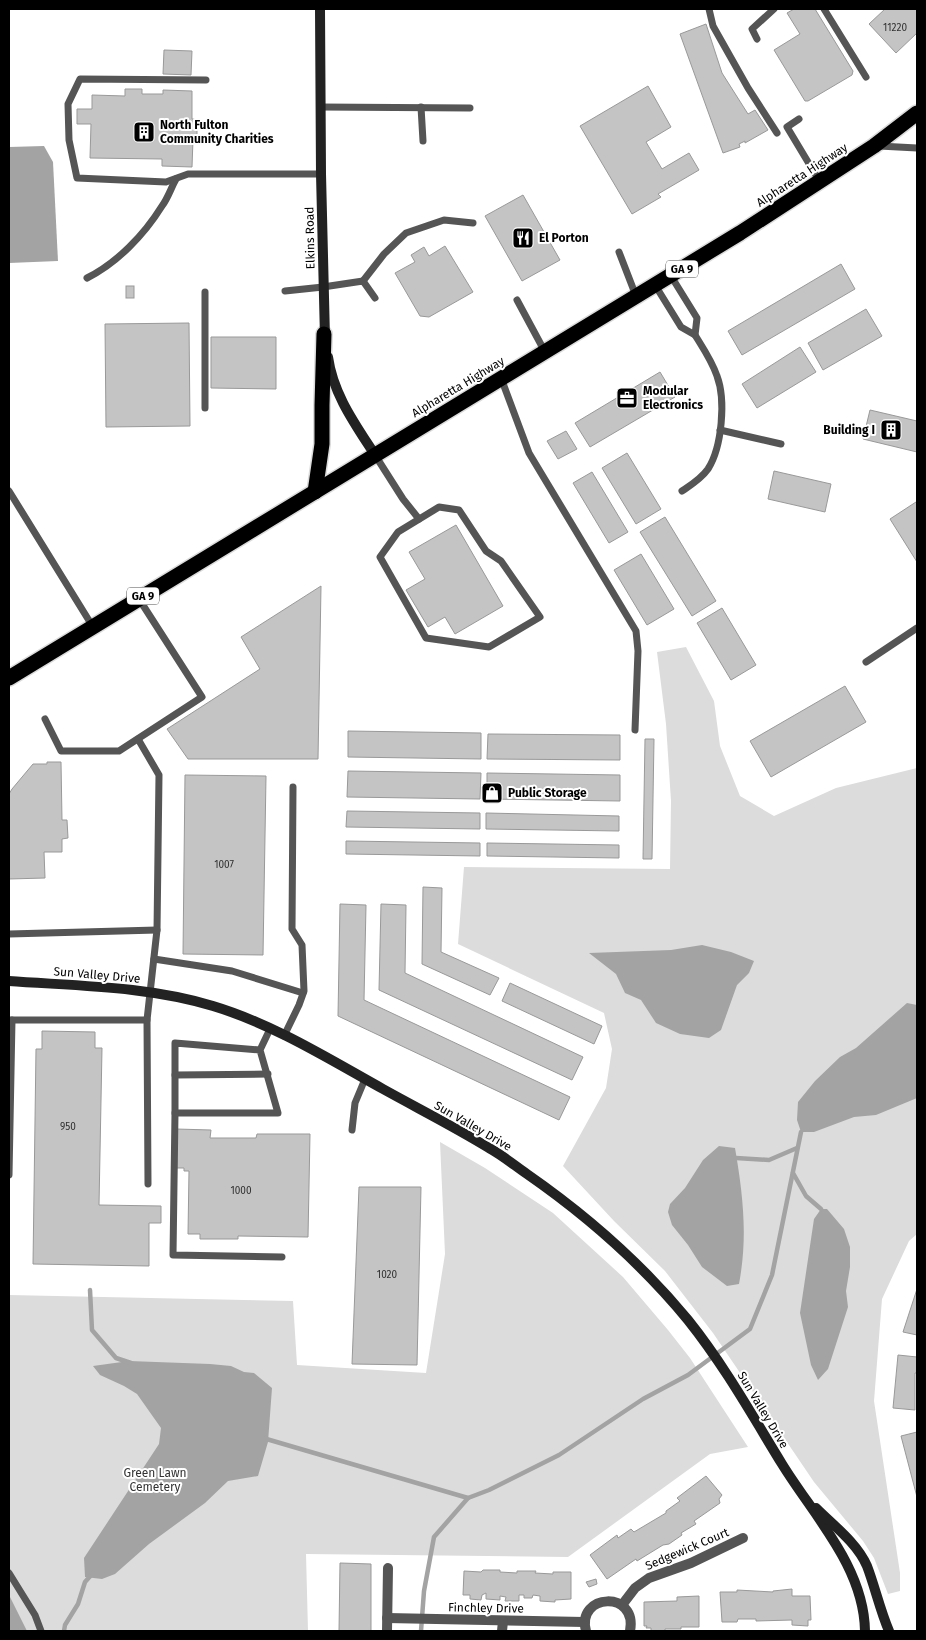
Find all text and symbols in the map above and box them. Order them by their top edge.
house number: 11220 [883,22,907,34]
place label: North Fulton Community Charities [160,118,274,146]
building icon: North Fulton Community Charities [132,120,156,144]
street label: Alpharetta Highway [754,140,850,210]
street label: Elkins Road [302,206,318,270]
restaurant icon: El Porton [511,226,535,250]
place label: El Porton [539,231,589,245]
road number: GA 9 [666,260,698,278]
street label: Alpharetta Highway [409,354,507,420]
place label: Modular Electronics [643,384,703,412]
office icon: Modular Electronics [615,386,639,410]
building icon: Building I [879,418,903,442]
place label: Building I [823,423,875,437]
road number: GA 9 [127,588,159,604]
shop icon: Public Storage [480,781,504,805]
place label: Public Storage [508,786,587,800]
house number: 1007 [214,859,234,871]
street label: Sun Valley Drive [53,964,141,986]
street label: Sun Valley Drive [432,1098,514,1154]
house number: 950 [60,1121,76,1133]
house number: 1000 [230,1185,252,1197]
house number: 1020 [377,1269,398,1281]
street label: Sun Valley Drive [735,1369,791,1451]
park label: Green Lawn Cemetery [123,1466,187,1494]
street label: Sedgewick Court [643,1525,731,1573]
street label: Finchley Drive [448,1600,524,1616]

